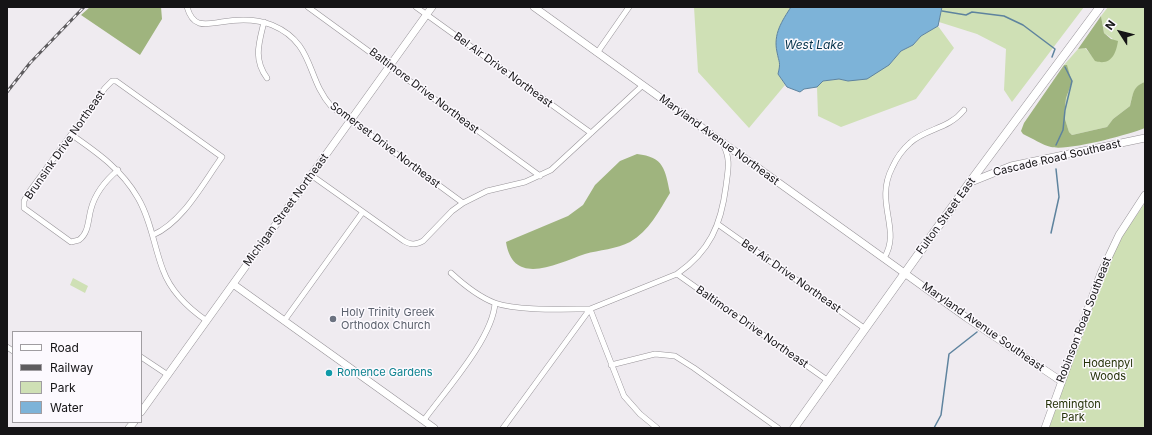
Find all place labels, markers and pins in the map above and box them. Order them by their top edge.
place label: Holy Trinity Greek Orthodox Church [341,306,434,332]
marker: Holy Trinity Greek Orthodox Church [328,314,338,324]
place label: Romence Gardens [337,366,433,380]
marker: Romence Gardens [324,368,334,378]

